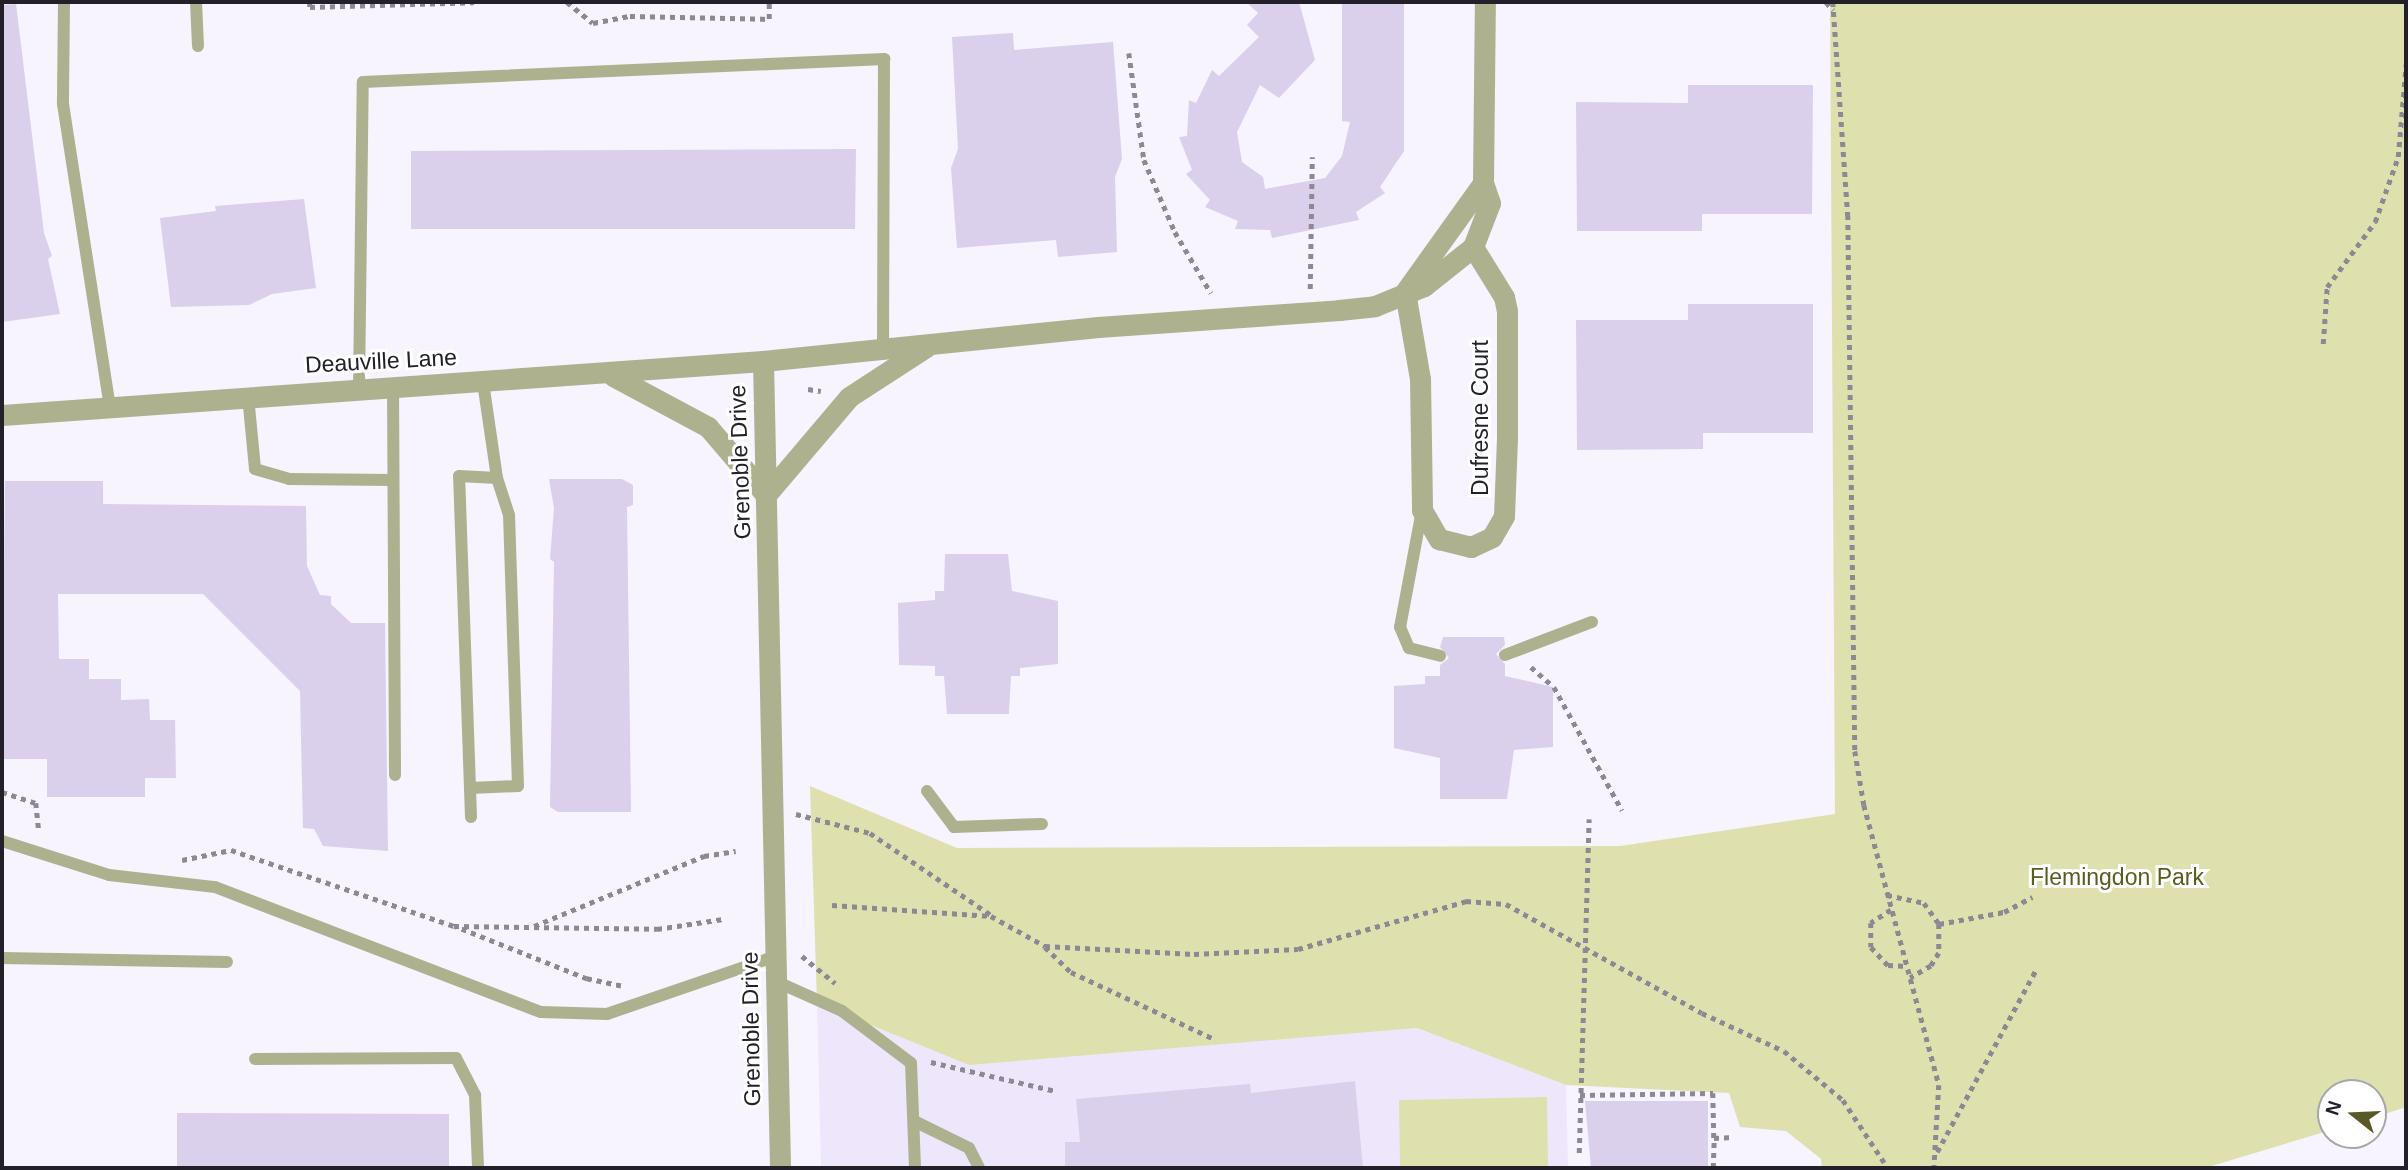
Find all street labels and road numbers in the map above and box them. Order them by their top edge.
street label: Dufresne Court [1466,340,1494,496]
street label: Deauville Lane [304,343,458,379]
street label: Grenoble Drive [724,384,756,540]
street label: Grenoble Drive [736,951,766,1107]

